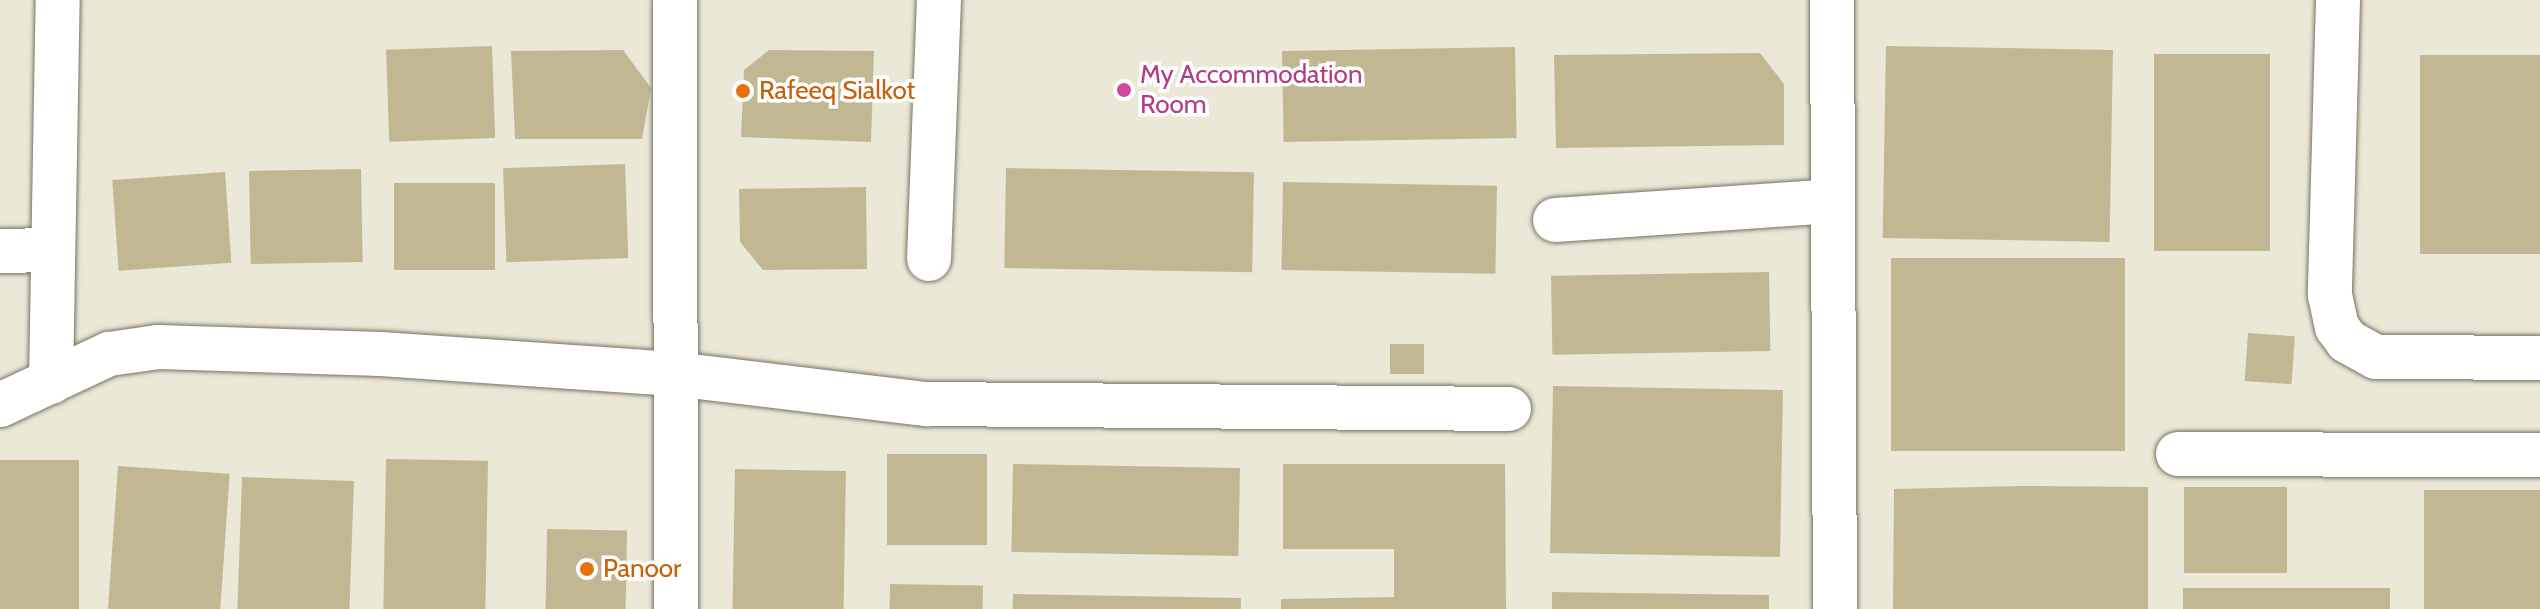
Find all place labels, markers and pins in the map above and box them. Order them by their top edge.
place label: My Accommodation Room [1140,59,1362,120]
place label: Rafeeq Sialkot [759,75,915,107]
marker: My Accommodation Room [1115,81,1133,99]
marker: Rafeeq Sialkot [734,82,752,100]
place label: Panoor [603,553,681,585]
marker: Panoor [578,560,596,578]

